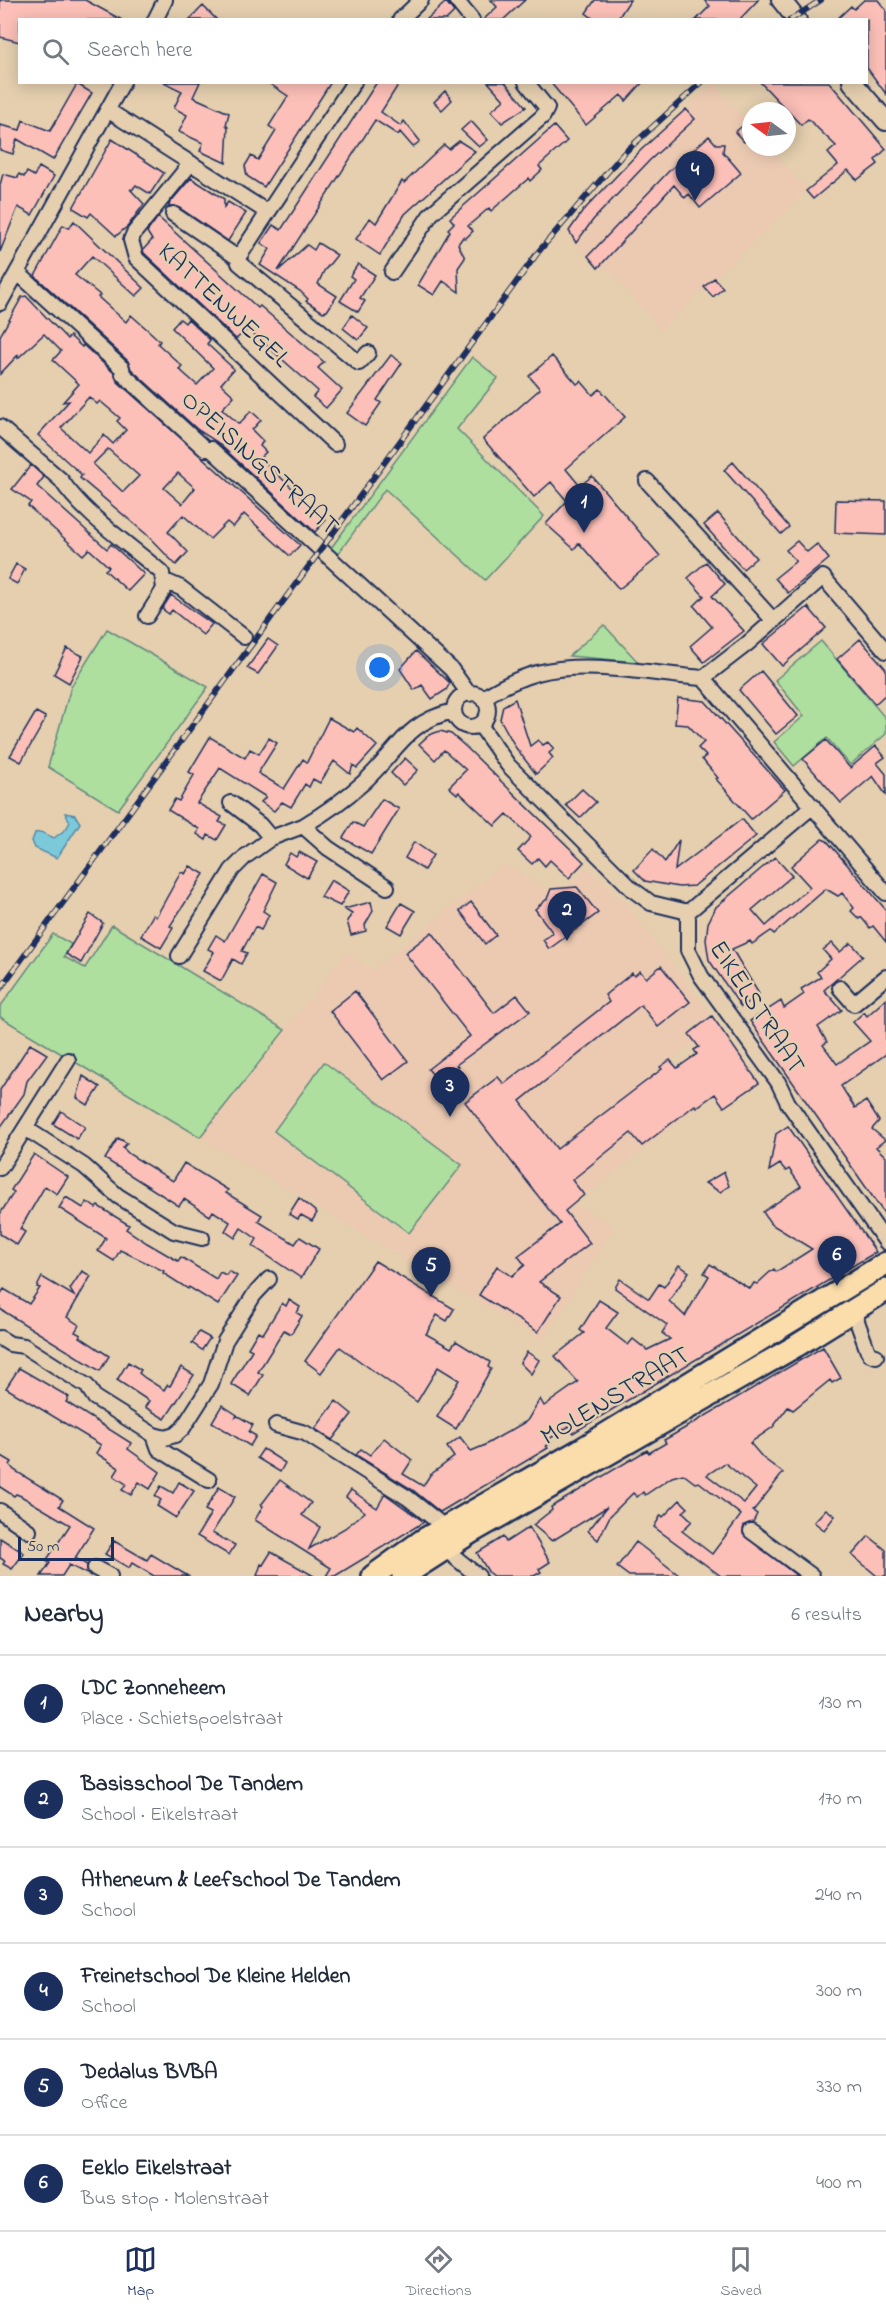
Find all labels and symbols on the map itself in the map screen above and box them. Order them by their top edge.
north arrow [742,102,796,156]
pin: 4 [676,152,714,201]
street label: KATTENWEGEL [148,234,298,378]
street label: OPEISINGSTRAAT [171,382,347,546]
pin: 1 [564,484,604,533]
your location [365,653,394,682]
pin: 2 [548,892,586,941]
street label: EIKELSTRAAT [698,934,814,1082]
pin: 3 [430,1068,470,1117]
pin: 6 [818,1236,856,1286]
pin: 5 [412,1248,450,1297]
street label: MOLENSTRAAT [534,1337,698,1457]
scale bar [18,1534,114,1562]

